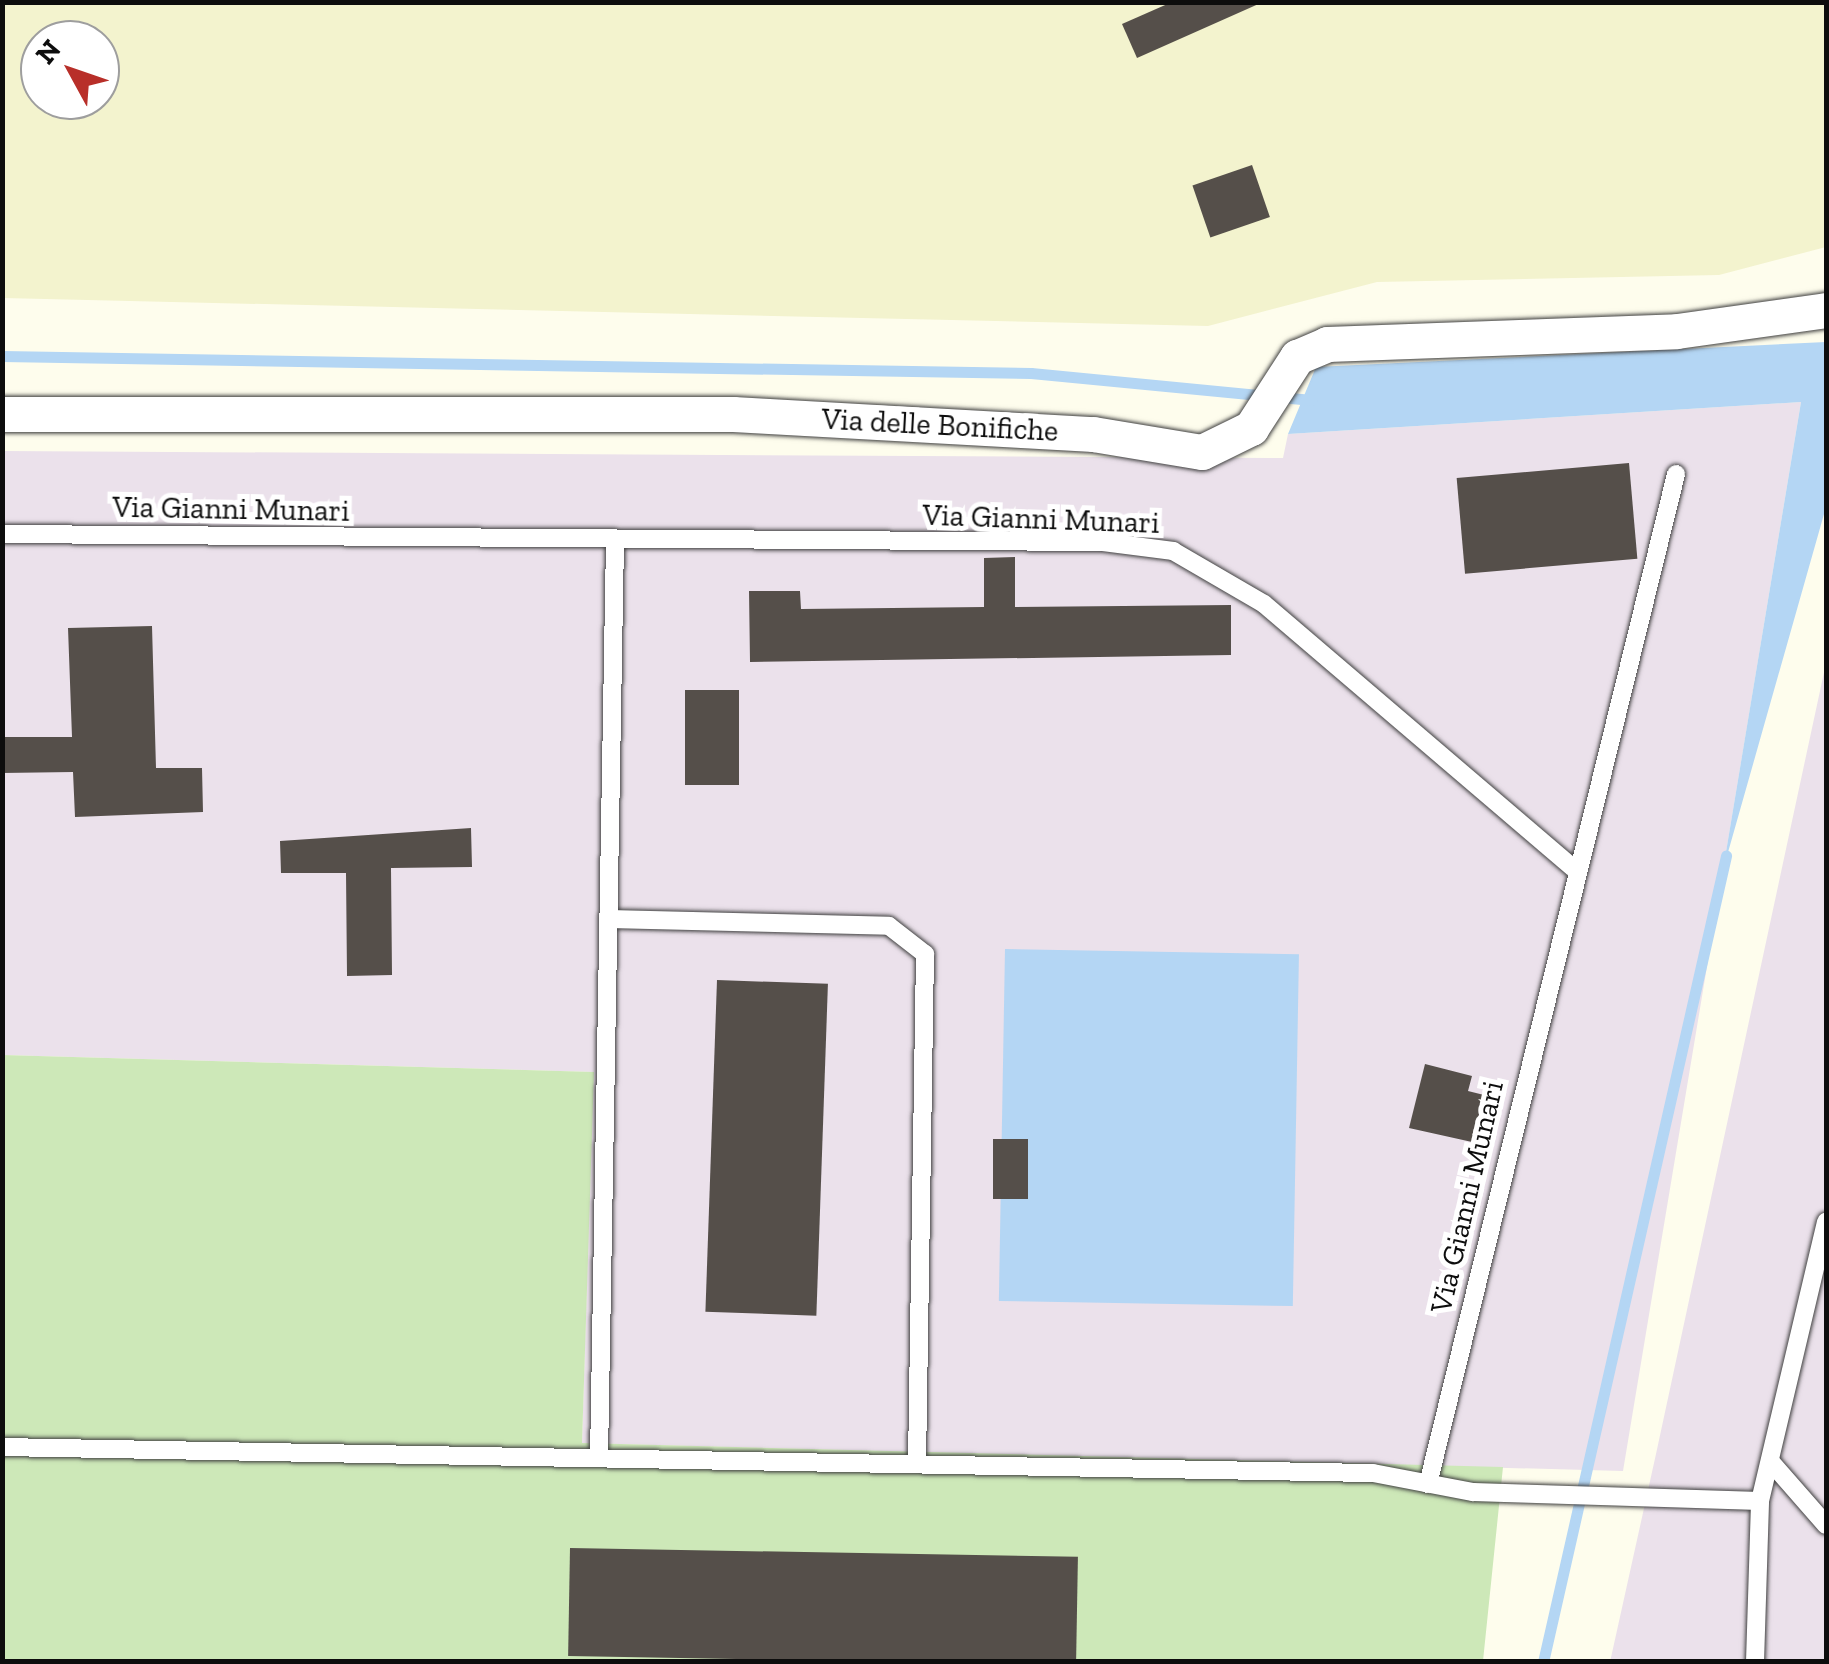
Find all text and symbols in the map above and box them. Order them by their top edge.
north arrow [20,20,120,120]
text: N [29,33,68,70]
street label: Via delle Bonifiche [821,401,1059,449]
street label: Via Gianni Munari [112,489,350,529]
street label: Via Gianni Munari [922,497,1160,541]
street label: Via Gianni Munari [1423,1077,1511,1317]

